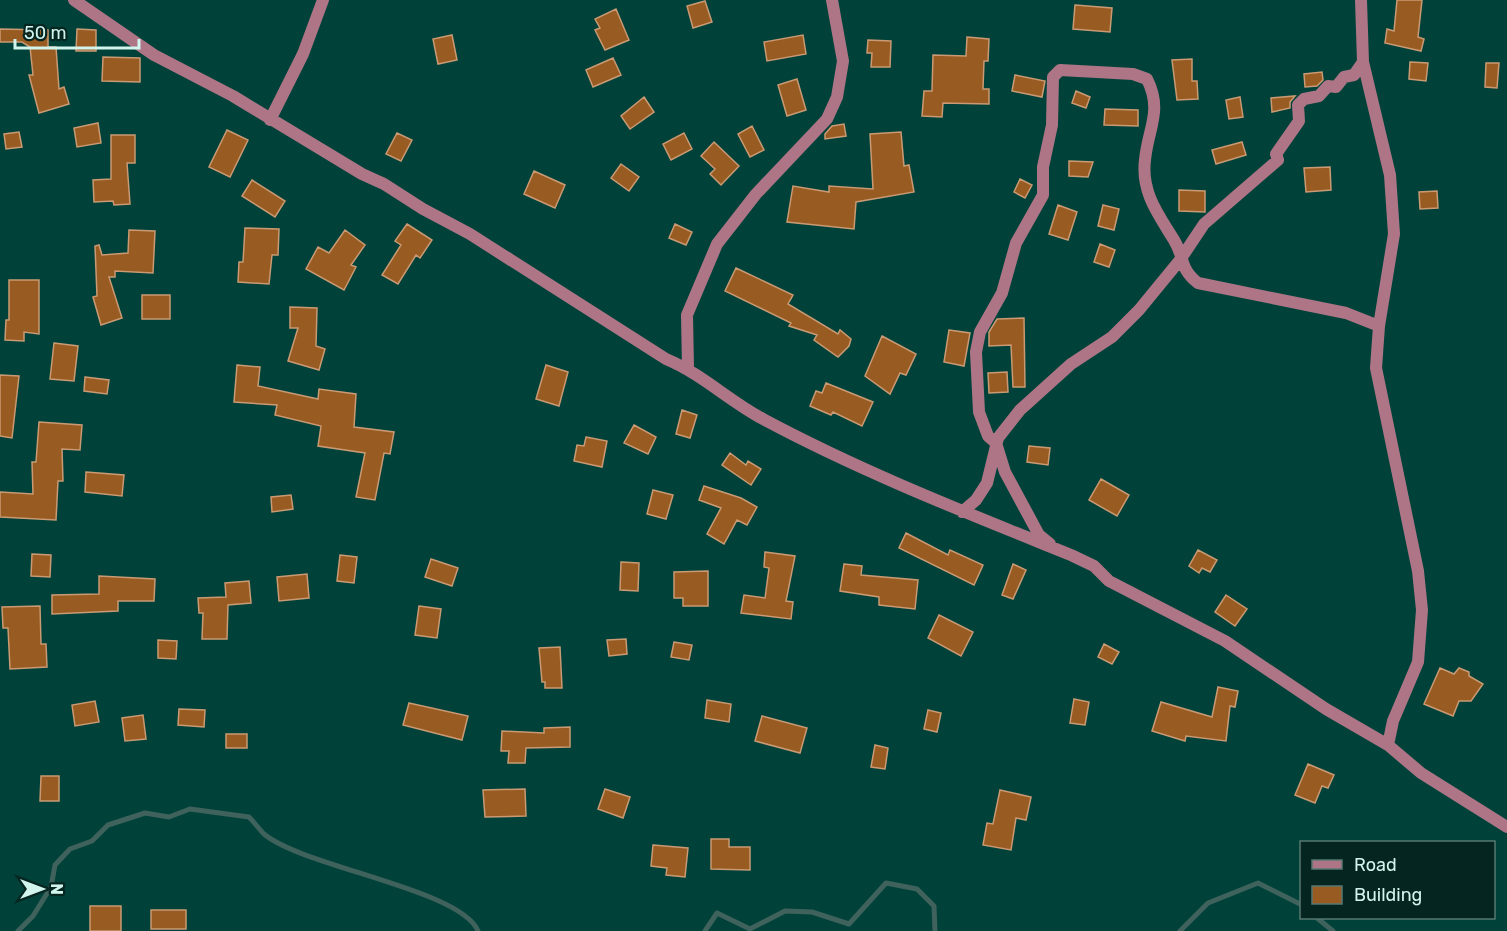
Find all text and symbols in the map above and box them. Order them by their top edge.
scale bar [15,12,140,50]
text: 50 m [24,22,67,44]
legend [1300,841,1495,919]
text: Road [1354,854,1397,876]
north arrow [12,859,72,919]
text: N [47,883,66,895]
text: Building [1354,884,1422,906]

